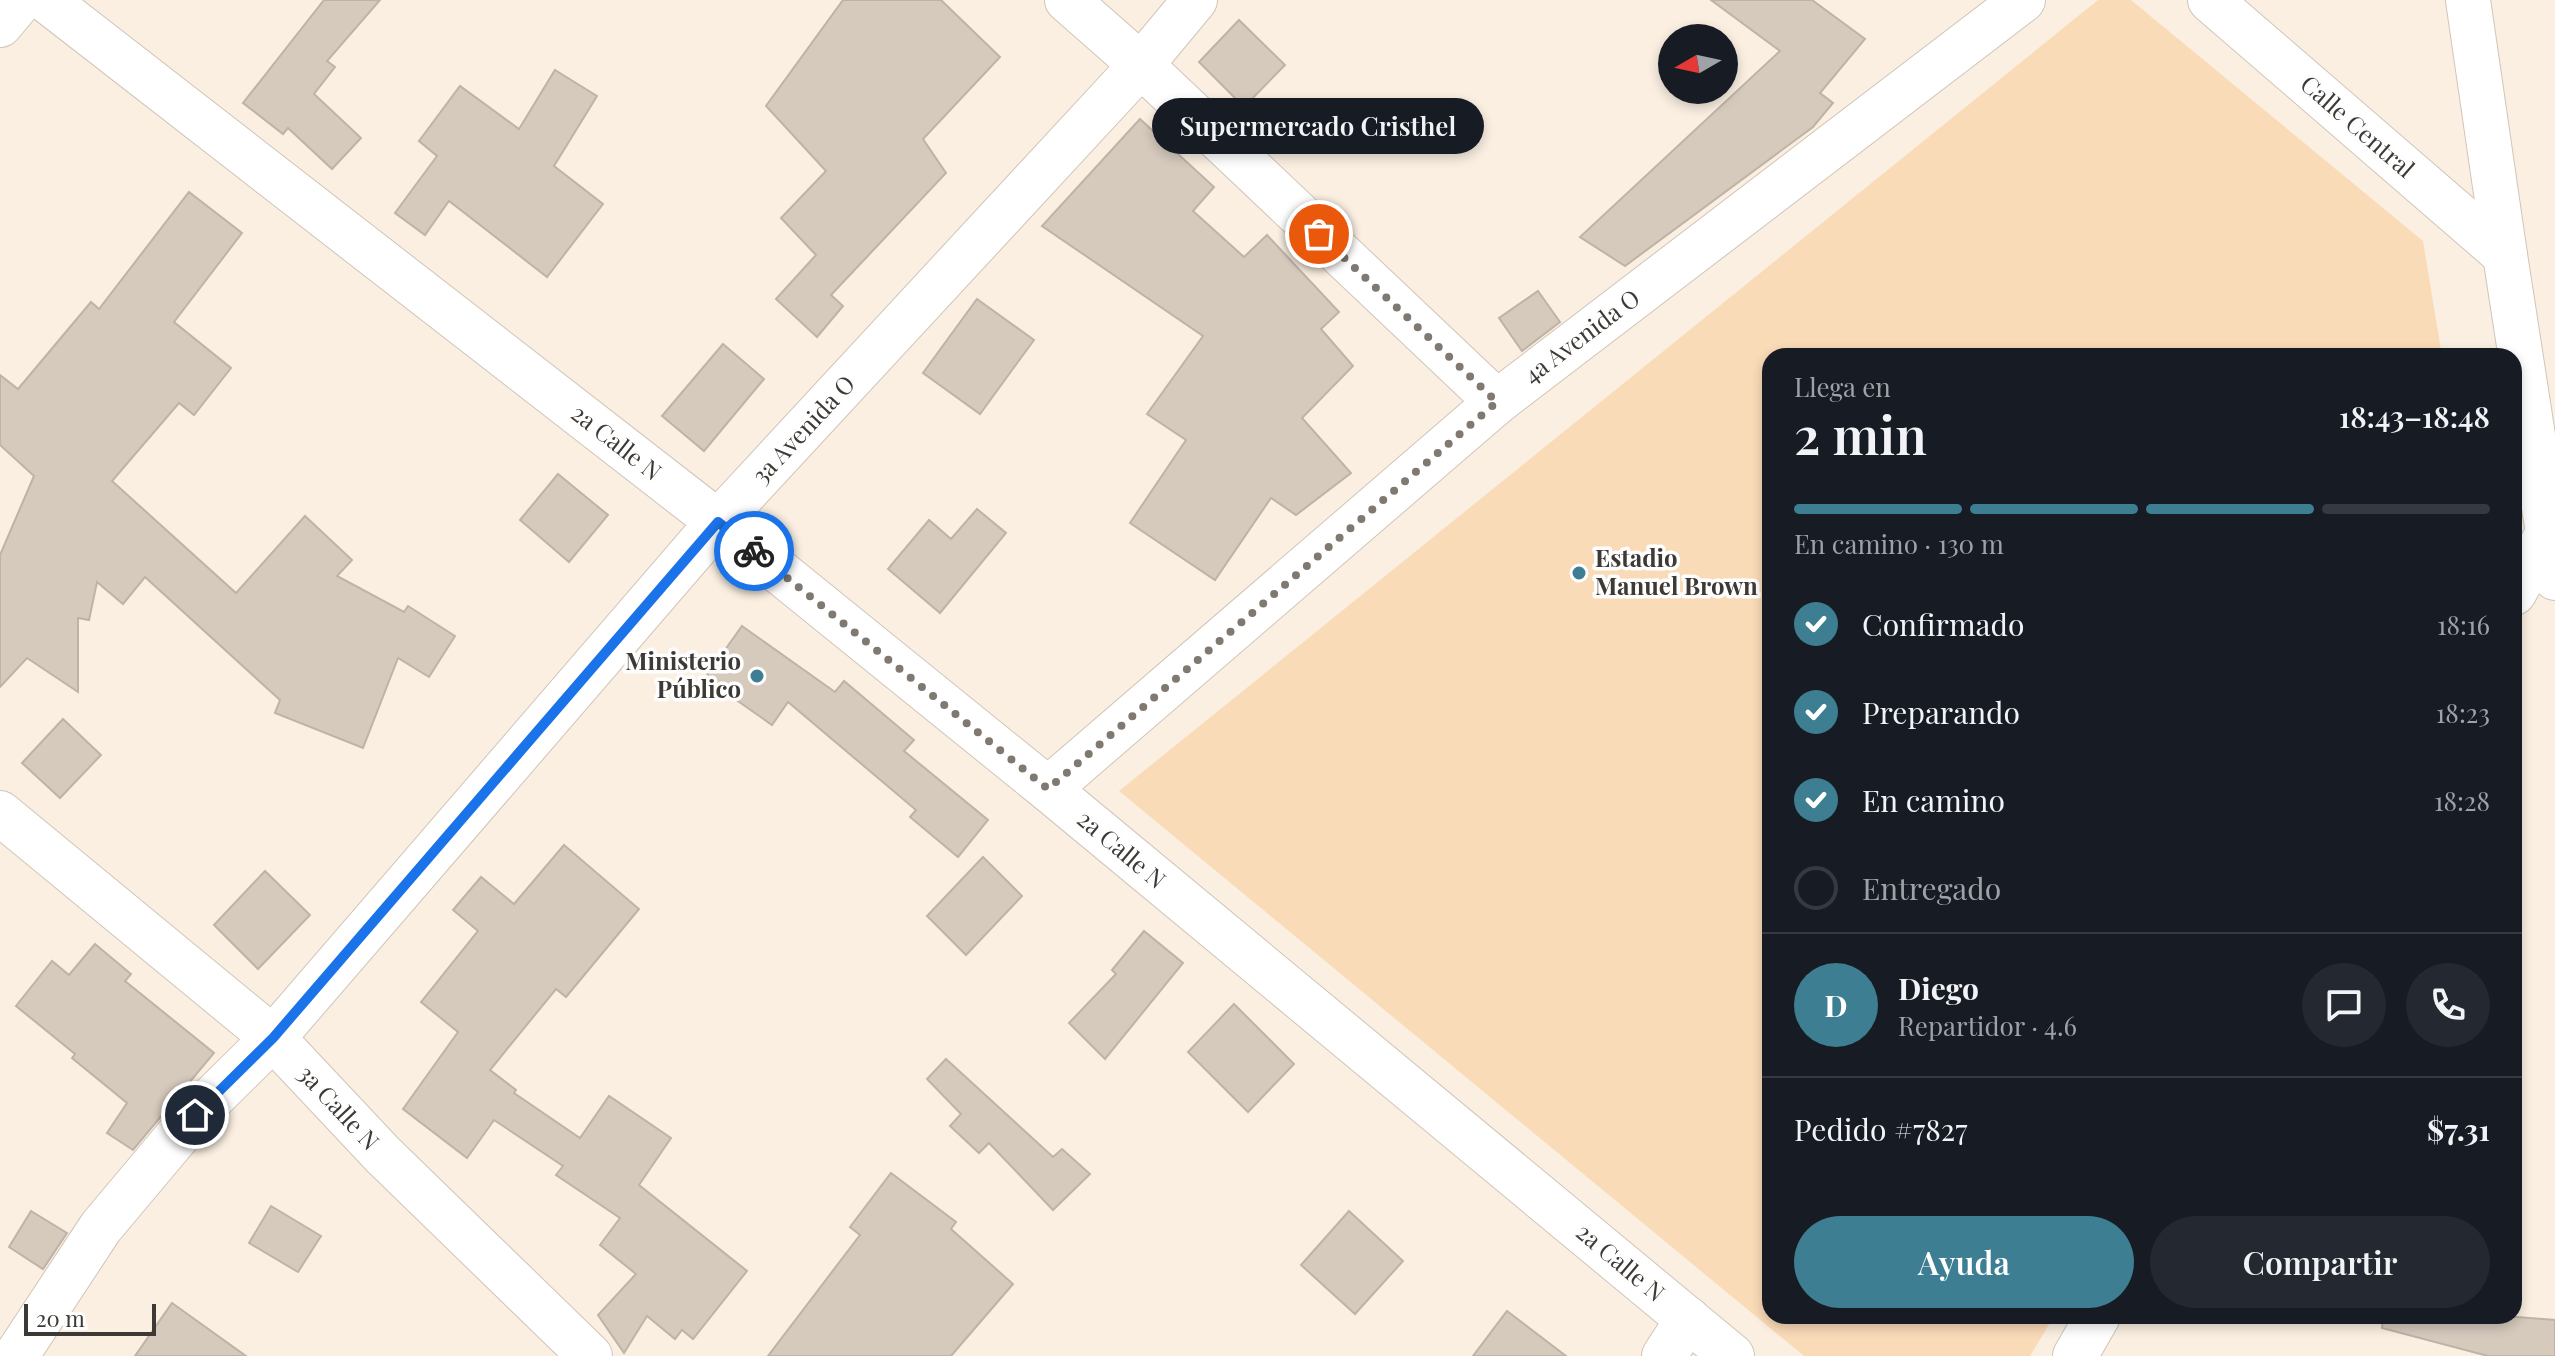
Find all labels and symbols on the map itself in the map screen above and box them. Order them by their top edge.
north arrow [1658,24,1738,104]
street label: Calle Central [2295,67,2422,184]
callout: Supermercado Cristhel [1153,98,1485,154]
pin [1285,200,1353,268]
street label: 4a Avenida O [1516,281,1646,390]
street label: 3a Avenida O [744,368,861,490]
street label: 2a Calle N [566,396,669,487]
courier [714,511,794,591]
place label: Estadio Manuel Brown [1595,541,1758,601]
marker: Estadio Manuel Brown [1570,564,1588,582]
place label: Ministerio Público [625,644,741,704]
marker: Ministerio Público [748,667,766,685]
street label: 2a Calle N [1071,802,1173,895]
street label: 3a Calle N [292,1057,387,1156]
pin [161,1081,229,1149]
street label: 2a Calle N [1570,1215,1672,1308]
scale bar [24,1300,156,1336]

